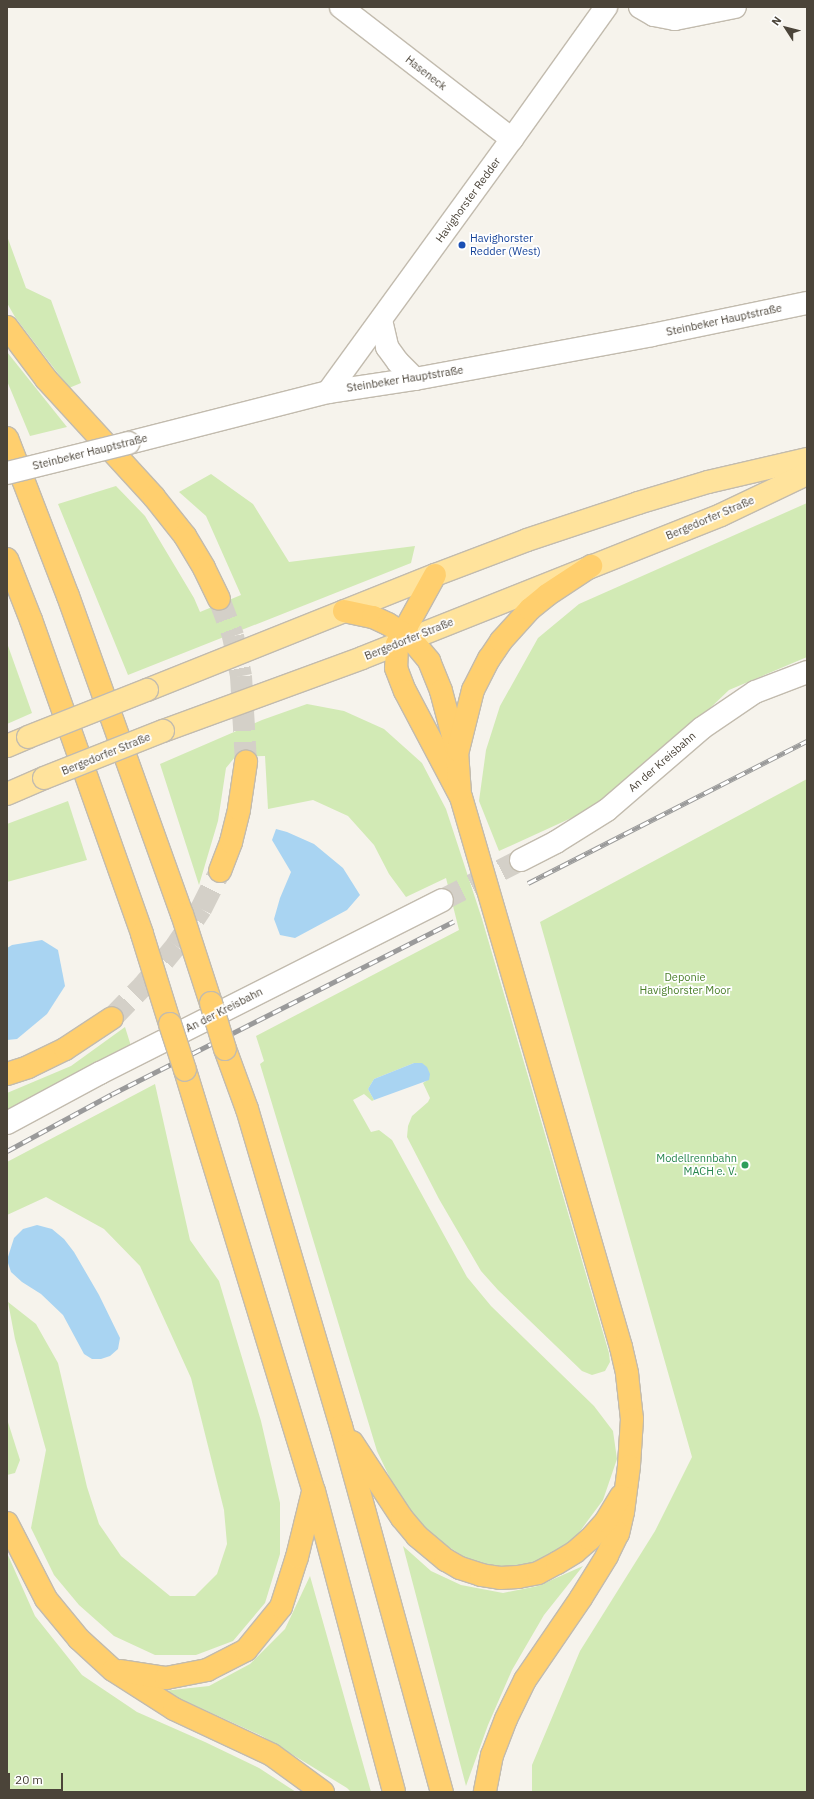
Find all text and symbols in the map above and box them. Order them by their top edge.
north arrow [766,8,806,48]
text: N [768,14,784,28]
street label: Haseneck [403,53,449,93]
street label: Havighorster Redder [433,155,503,245]
place label: Havighorster Redder (West) [470,232,541,258]
marker: Havighorster Redder (West) [457,240,467,250]
street label: Steinbeker Hauptstraße [665,301,783,339]
street label: Steinbeker Hauptstraße [346,363,464,395]
street label: Steinbeker Hauptstraße [31,431,149,473]
street label: Bergedorfer Straße [664,493,756,543]
street label: Bergedorfer Straße [363,615,455,663]
street label: An der Kreisbahn [626,729,698,795]
street label: Bergedorfer Straße [60,730,152,778]
park label: Deponie Havighorster Moor [639,971,731,997]
street label: An der Kreisbahn [183,985,265,1035]
place label: Modellrennbahn MACH e. V. [656,1152,737,1178]
marker: Modellrennbahn MACH e. V. [740,1160,750,1170]
scale bar [10,1765,65,1791]
text: 20 m [15,1772,43,1787]

